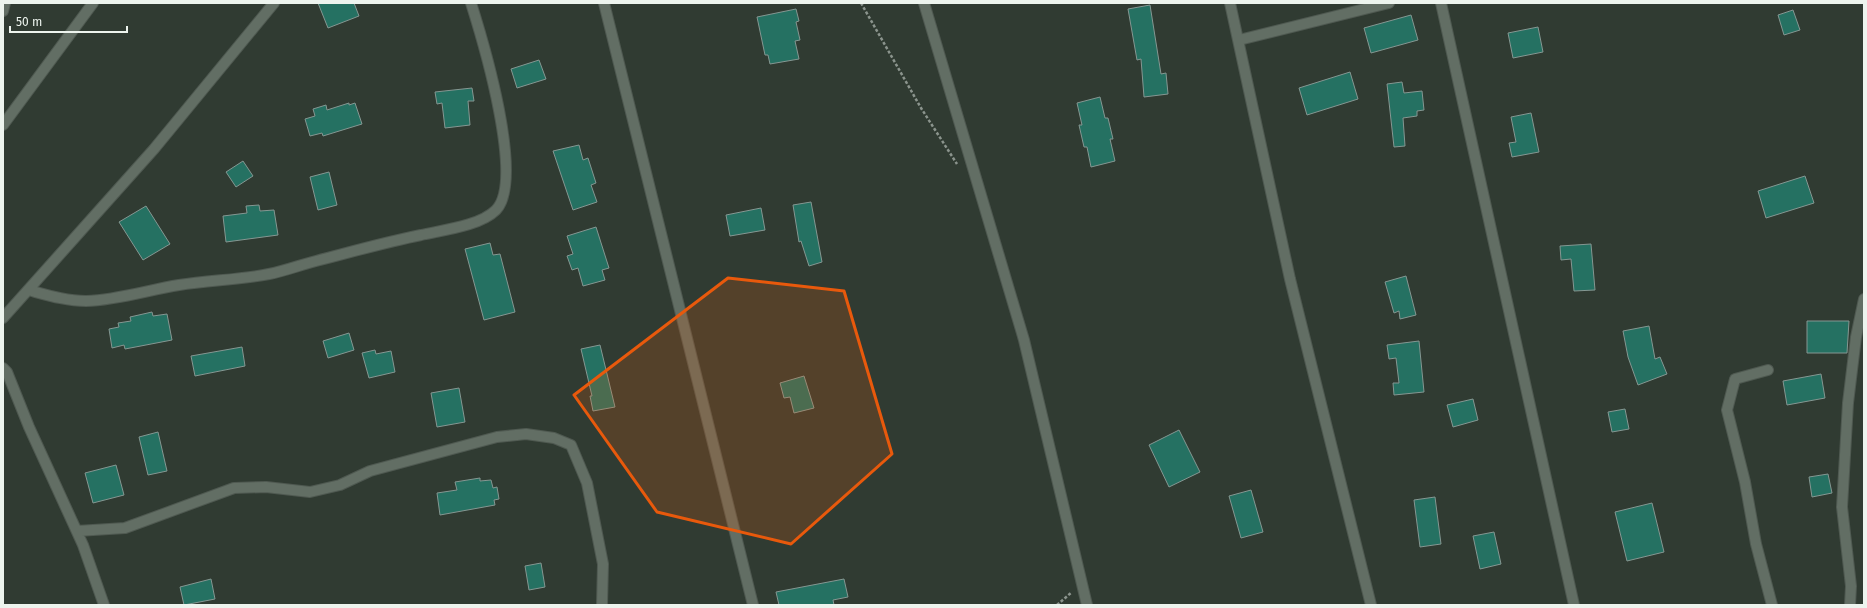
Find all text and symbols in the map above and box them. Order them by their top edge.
scale bar [10,8,127,34]
text: 50 m [16,15,42,29]

